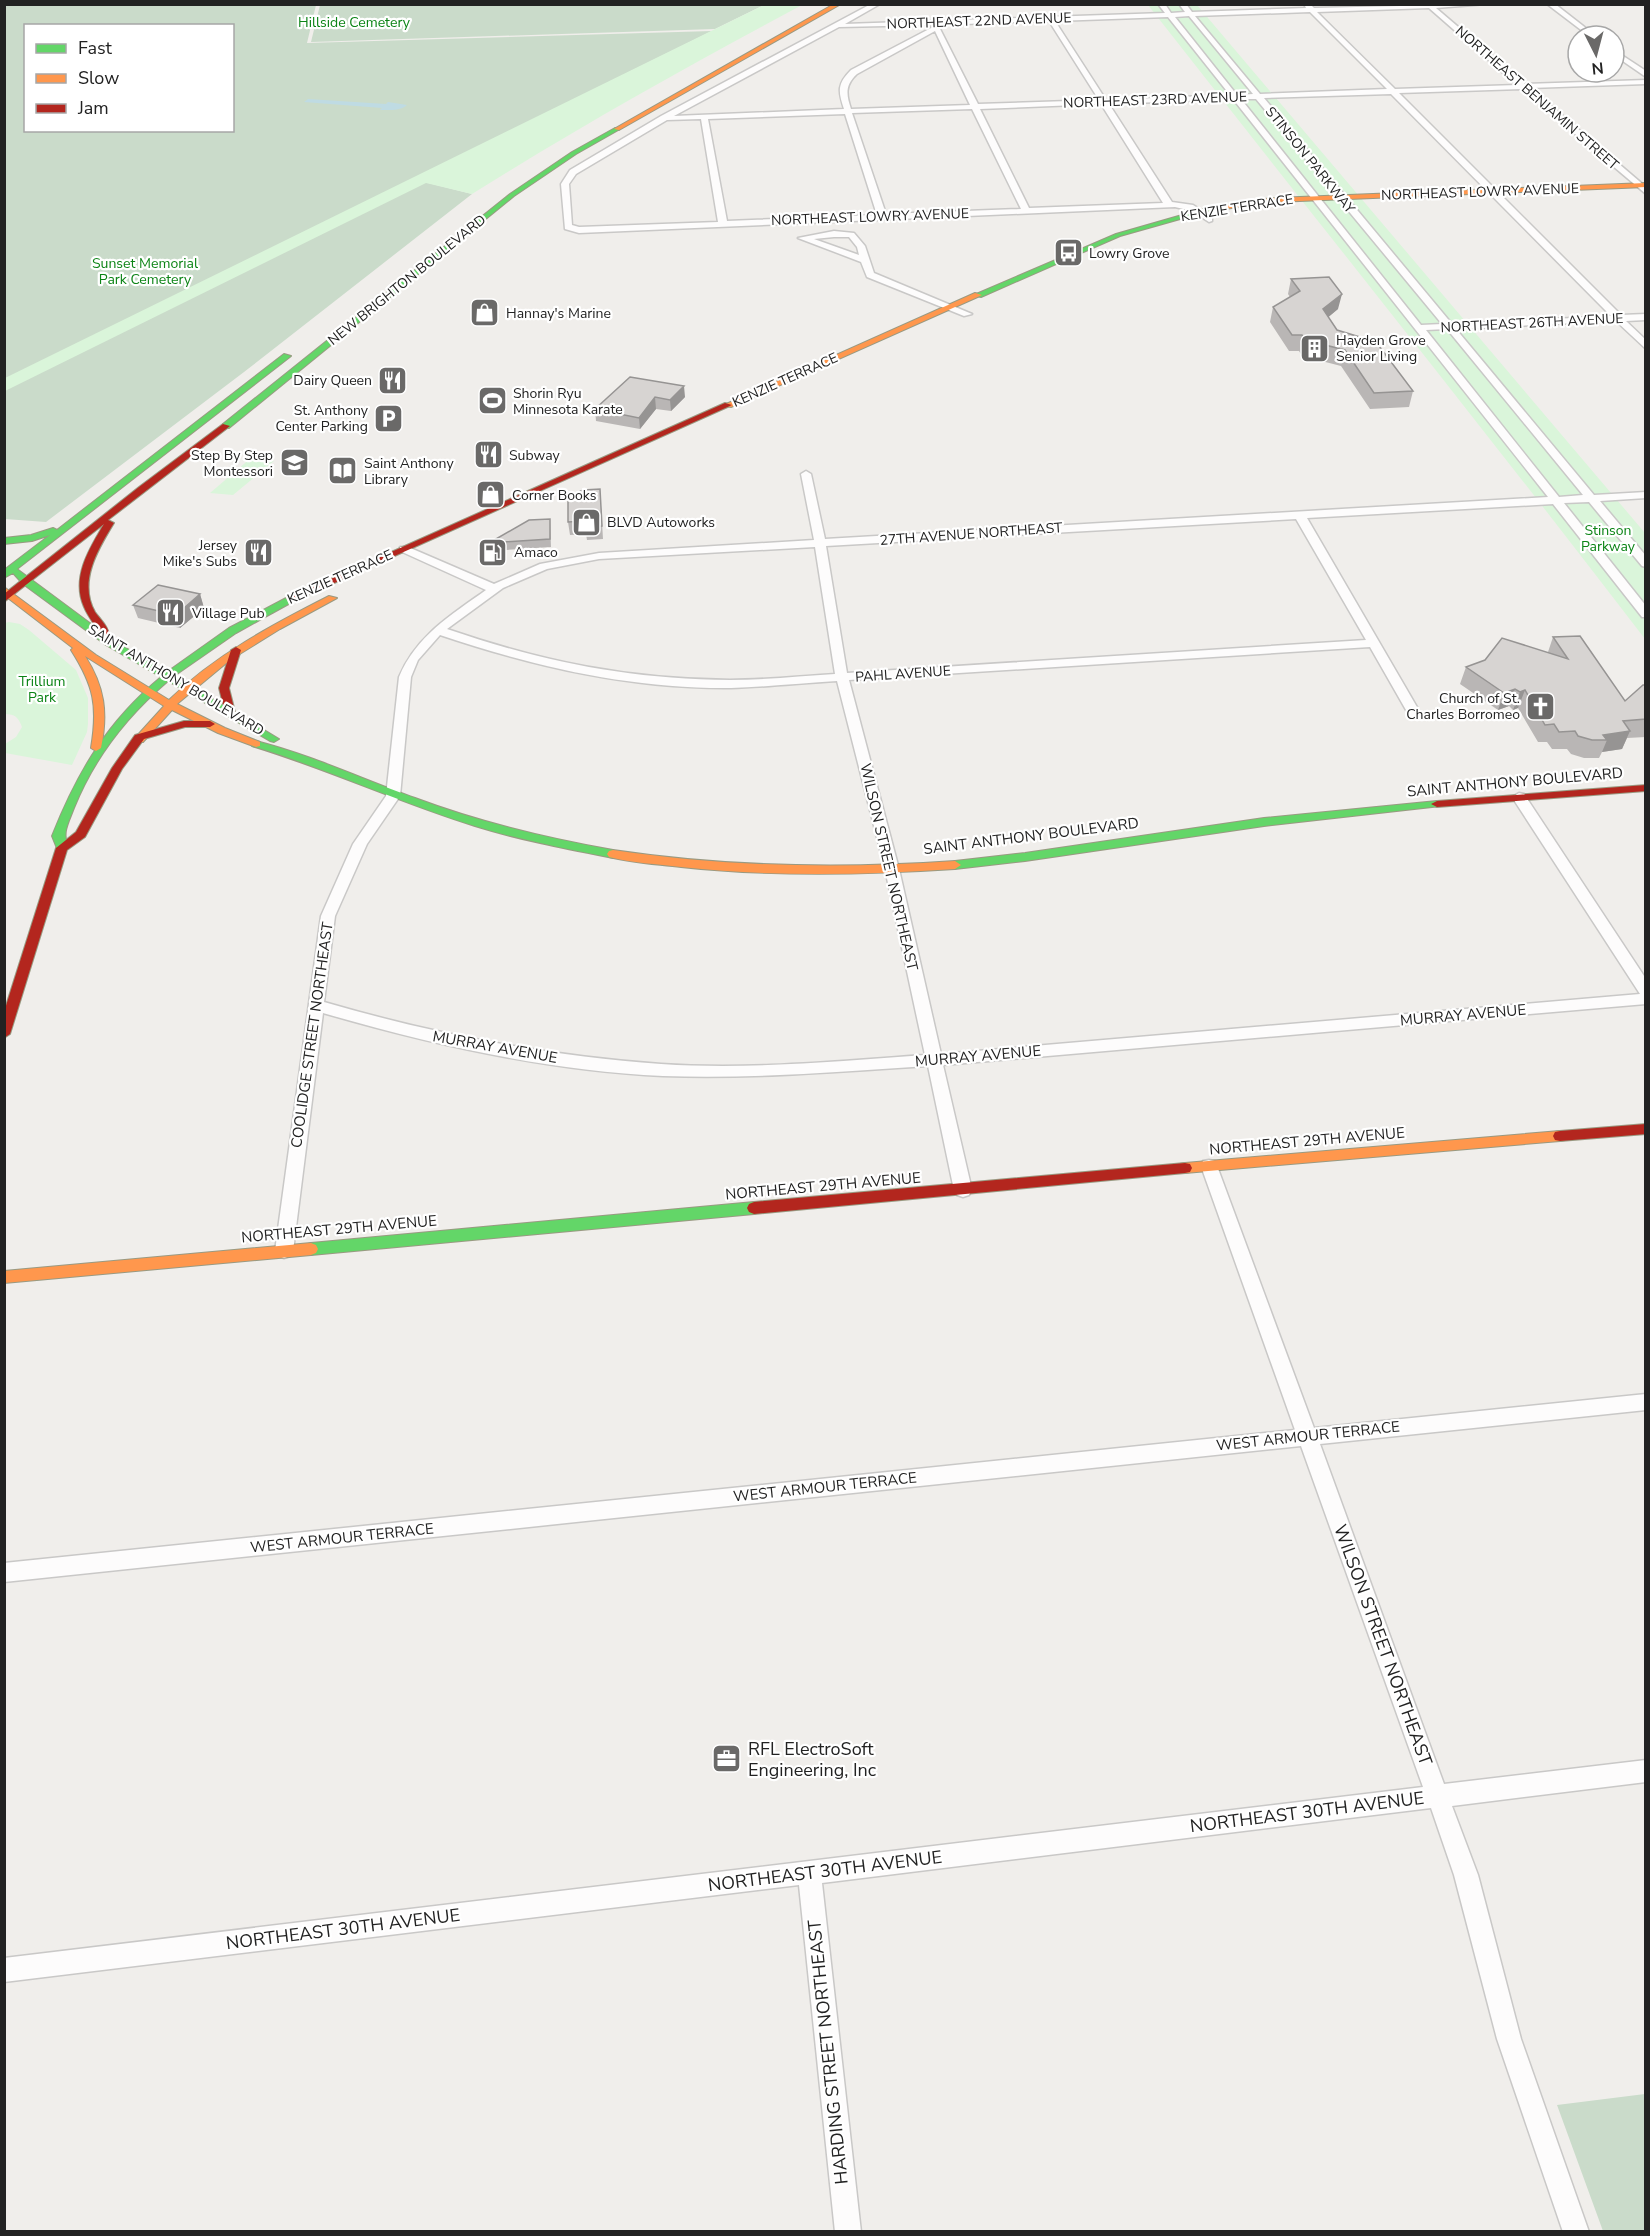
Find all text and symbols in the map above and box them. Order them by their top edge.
street label: NORTHEAST 22ND AVENUE [886,8,1072,34]
park label: Hillside Cemetery [298,13,411,32]
street label: NORTHEAST BENJAMIN STREET [1452,23,1622,173]
legend [24,24,234,132]
north arrow [1566,24,1626,84]
text: Fast [78,36,113,60]
text: Slow [78,66,119,90]
street label: NORTHEAST 23RD AVENUE [1063,87,1247,113]
text: Jam [77,96,109,120]
street label: STINSON PARKWAY [1261,103,1359,218]
street label: NORTHEAST LOWRY AVENUE [1381,179,1579,205]
street label: KENZIE TERRACE [1179,190,1295,226]
street label: NORTHEAST LOWRY AVENUE [771,204,969,230]
street label: NEW BRIGHTON BOULEVARD [324,210,490,350]
bus stop icon: Lowry Grove [1052,237,1084,269]
place label: Lowry Grove [1089,244,1170,263]
park label: Sunset Memorial Park Cemetery [92,254,199,289]
shop icon: Hannay's Marine [469,297,501,329]
place label: Hannay's Marine [506,304,611,323]
street label: NORTHEAST 26TH AVENUE [1440,309,1624,337]
place label: Hayden Grove Senior Living [1336,331,1426,366]
building icon: Hayden Grove Senior Living [1299,332,1331,364]
street label: KENZIE TERRACE [729,348,841,412]
restaurant icon: Dairy Queen [377,364,409,396]
place label: Dairy Queen [293,371,372,390]
place label: Shorin Ryu Minnesota Karate [513,384,623,419]
sports icon: Shorin Ryu Minnesota Karate [476,385,508,417]
place label: St. Anthony Center Parking [275,401,369,436]
parking icon: St. Anthony Center Parking [373,402,405,434]
restaurant icon: Subway [472,439,504,471]
place label: Step By Step Montessori [191,446,273,481]
place label: Subway [509,446,561,465]
school or university icon: Step By Step Montessori [278,447,310,479]
place label: Saint Anthony Library [364,454,454,489]
library icon: Saint Anthony Library [327,455,359,487]
shop icon: Corner Books [475,479,507,511]
place label: Corner Books [512,486,597,505]
shop icon: BLVD Autoworks [570,506,602,538]
place label: BLVD Autoworks [607,513,715,532]
street label: 27TH AVENUE NORTHEAST [879,518,1064,550]
park label: Stinson Parkway [1581,521,1636,556]
place label: Jersey Mike's Subs [163,536,238,571]
fuel station icon: Amaco [477,536,509,568]
restaurant icon: Jersey Mike's Subs [242,537,274,569]
place label: Amaco [514,543,558,562]
street label: KENZIE TERRACE [284,545,396,609]
restaurant icon: Village Pub [155,597,187,629]
place label: Village Pub [191,604,265,623]
street label: SAINT ANTHONY BOULEVARD [84,620,268,740]
street label: PAHL AVENUE [855,661,951,687]
park label: Trillium Park [19,672,66,707]
place label: Church of St. Charles Borromeo [1406,689,1520,724]
church icon: Church of St. Charles Borromeo [1525,690,1557,722]
street label: WILSON STREET NORTHEAST [855,761,923,973]
street label: SAINT ANTHONY BOULEVARD [1406,763,1624,801]
street label: SAINT ANTHONY BOULEVARD [922,813,1140,859]
street label: COOLIDGE STREET NORTHEAST [286,921,338,1149]
street label: MURRAY AVENUE [1399,1000,1527,1030]
street label: MURRAY AVENUE [431,1026,559,1068]
street label: MURRAY AVENUE [914,1041,1042,1071]
street label: NORTHEAST 29TH AVENUE [1208,1122,1406,1160]
street label: NORTHEAST 29TH AVENUE [724,1167,922,1205]
street label: NORTHEAST 29TH AVENUE [240,1210,438,1248]
street label: WEST ARMOUR TERRACE [1215,1416,1401,1456]
street label: WEST ARMOUR TERRACE [732,1467,918,1507]
street label: WEST ARMOUR TERRACE [249,1518,435,1558]
street label: WILSON STREET NORTHEAST [1328,1521,1438,1769]
place label: RFL ElectroSoft Engineering, Inc [748,1737,876,1782]
office icon: RFL ElectroSoft Engineering, Inc [711,1743,743,1775]
street label: NORTHEAST 30TH AVENUE [1189,1786,1425,1838]
street label: NORTHEAST 30TH AVENUE [707,1845,943,1897]
street label: NORTHEAST 30TH AVENUE [225,1903,461,1955]
street label: HARDING STREET NORTHEAST [802,1918,854,2186]

